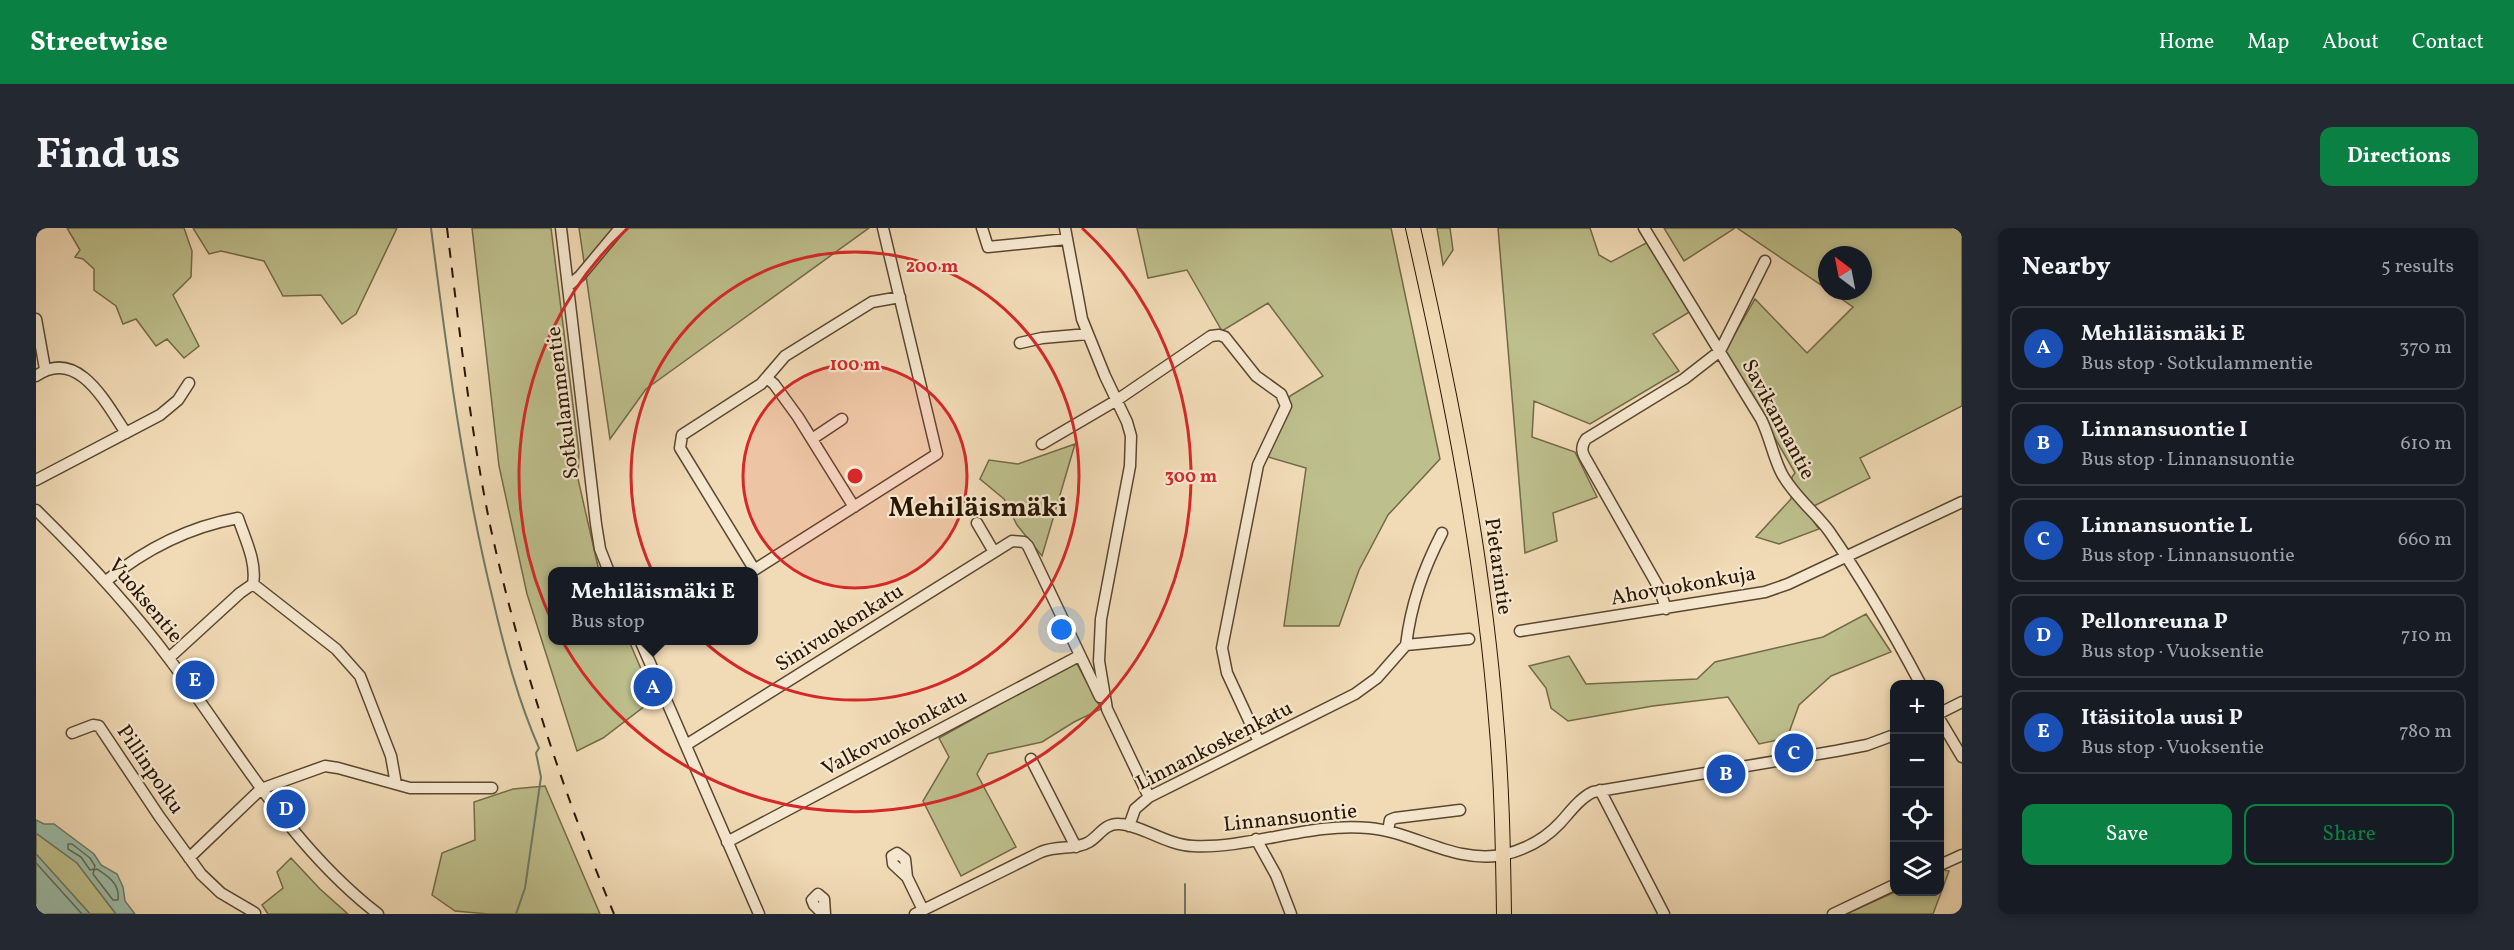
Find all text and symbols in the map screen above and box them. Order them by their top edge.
text: Streetwise [30,23,168,62]
text: Home [2159,28,2214,57]
text: Map [2247,28,2289,57]
text: About [2322,28,2379,57]
text: Contact [2412,28,2484,57]
text: Find us [36,127,180,186]
button: Directions [2320,127,2478,186]
north arrow [1818,246,1872,300]
text: Nearby [2022,249,2111,285]
text: 5 results [2381,253,2454,281]
text: 200 m [906,255,958,280]
text: Mehiläismäki E [2081,319,2245,350]
street label: Sotkulammentie [540,325,587,481]
text: A [2036,334,2051,362]
text: 370 m [2399,334,2452,362]
text: Bus stop · Sotkulammentie [2081,350,2313,378]
text: 100 m [830,353,880,378]
street label: Savikannantie [1734,354,1822,485]
text: Linnansuontie I [2081,415,2248,446]
text: B [2037,430,2050,458]
text: 610 m [2400,430,2452,458]
text: Bus stop · Linnansuontie [2081,446,2295,474]
text: 300 m [1165,465,1217,490]
centre of rings [845,466,865,486]
district label: Mehiläismäki [889,490,1067,528]
text: Linnansuontie L [2081,511,2252,542]
street label: Pietarintie [1476,516,1519,617]
text: C [2037,526,2050,554]
text: 660 m [2398,526,2452,554]
text: Bus stop · Linnansuontie [2081,542,2295,570]
street label: Vuoksentie [101,552,189,650]
street label: Ahovuokonkuja [1609,559,1758,613]
popup [548,567,758,645]
text: Mehiläismäki E [571,577,735,608]
street label: Sinivuokonkatu [770,577,910,679]
text: Pellonreuna P [2081,607,2228,638]
text: Bus stop [571,608,645,636]
your location [1047,615,1076,644]
text: D [2036,622,2051,650]
text: 710 m [2401,622,2452,650]
text: Bus stop · Vuoksentie [2081,638,2264,666]
pin: E [176,658,214,702]
pin: A [634,664,672,710]
map controls [1890,680,1944,896]
button: + [1890,680,1944,734]
street label: Valkovuokonkatu [817,683,973,784]
street label: Linnankoskenkatu [1132,694,1298,798]
text: Itäsiitola uusi P [2081,703,2243,734]
text: E [2037,718,2050,746]
text: 780 m [2399,718,2452,746]
street label: Pillinpolku [109,719,190,820]
pin: C [1774,730,1814,776]
button: − [1890,734,1944,788]
text: Bus stop · Vuoksentie [2081,734,2264,762]
pin: B [1706,752,1746,796]
pin: D [266,786,306,832]
button: locate [1890,788,1944,842]
street label: Linnansuontie [1222,797,1359,840]
button: Save [2022,804,2232,865]
button: Share [2244,804,2454,865]
button: layers [1890,842,1944,896]

